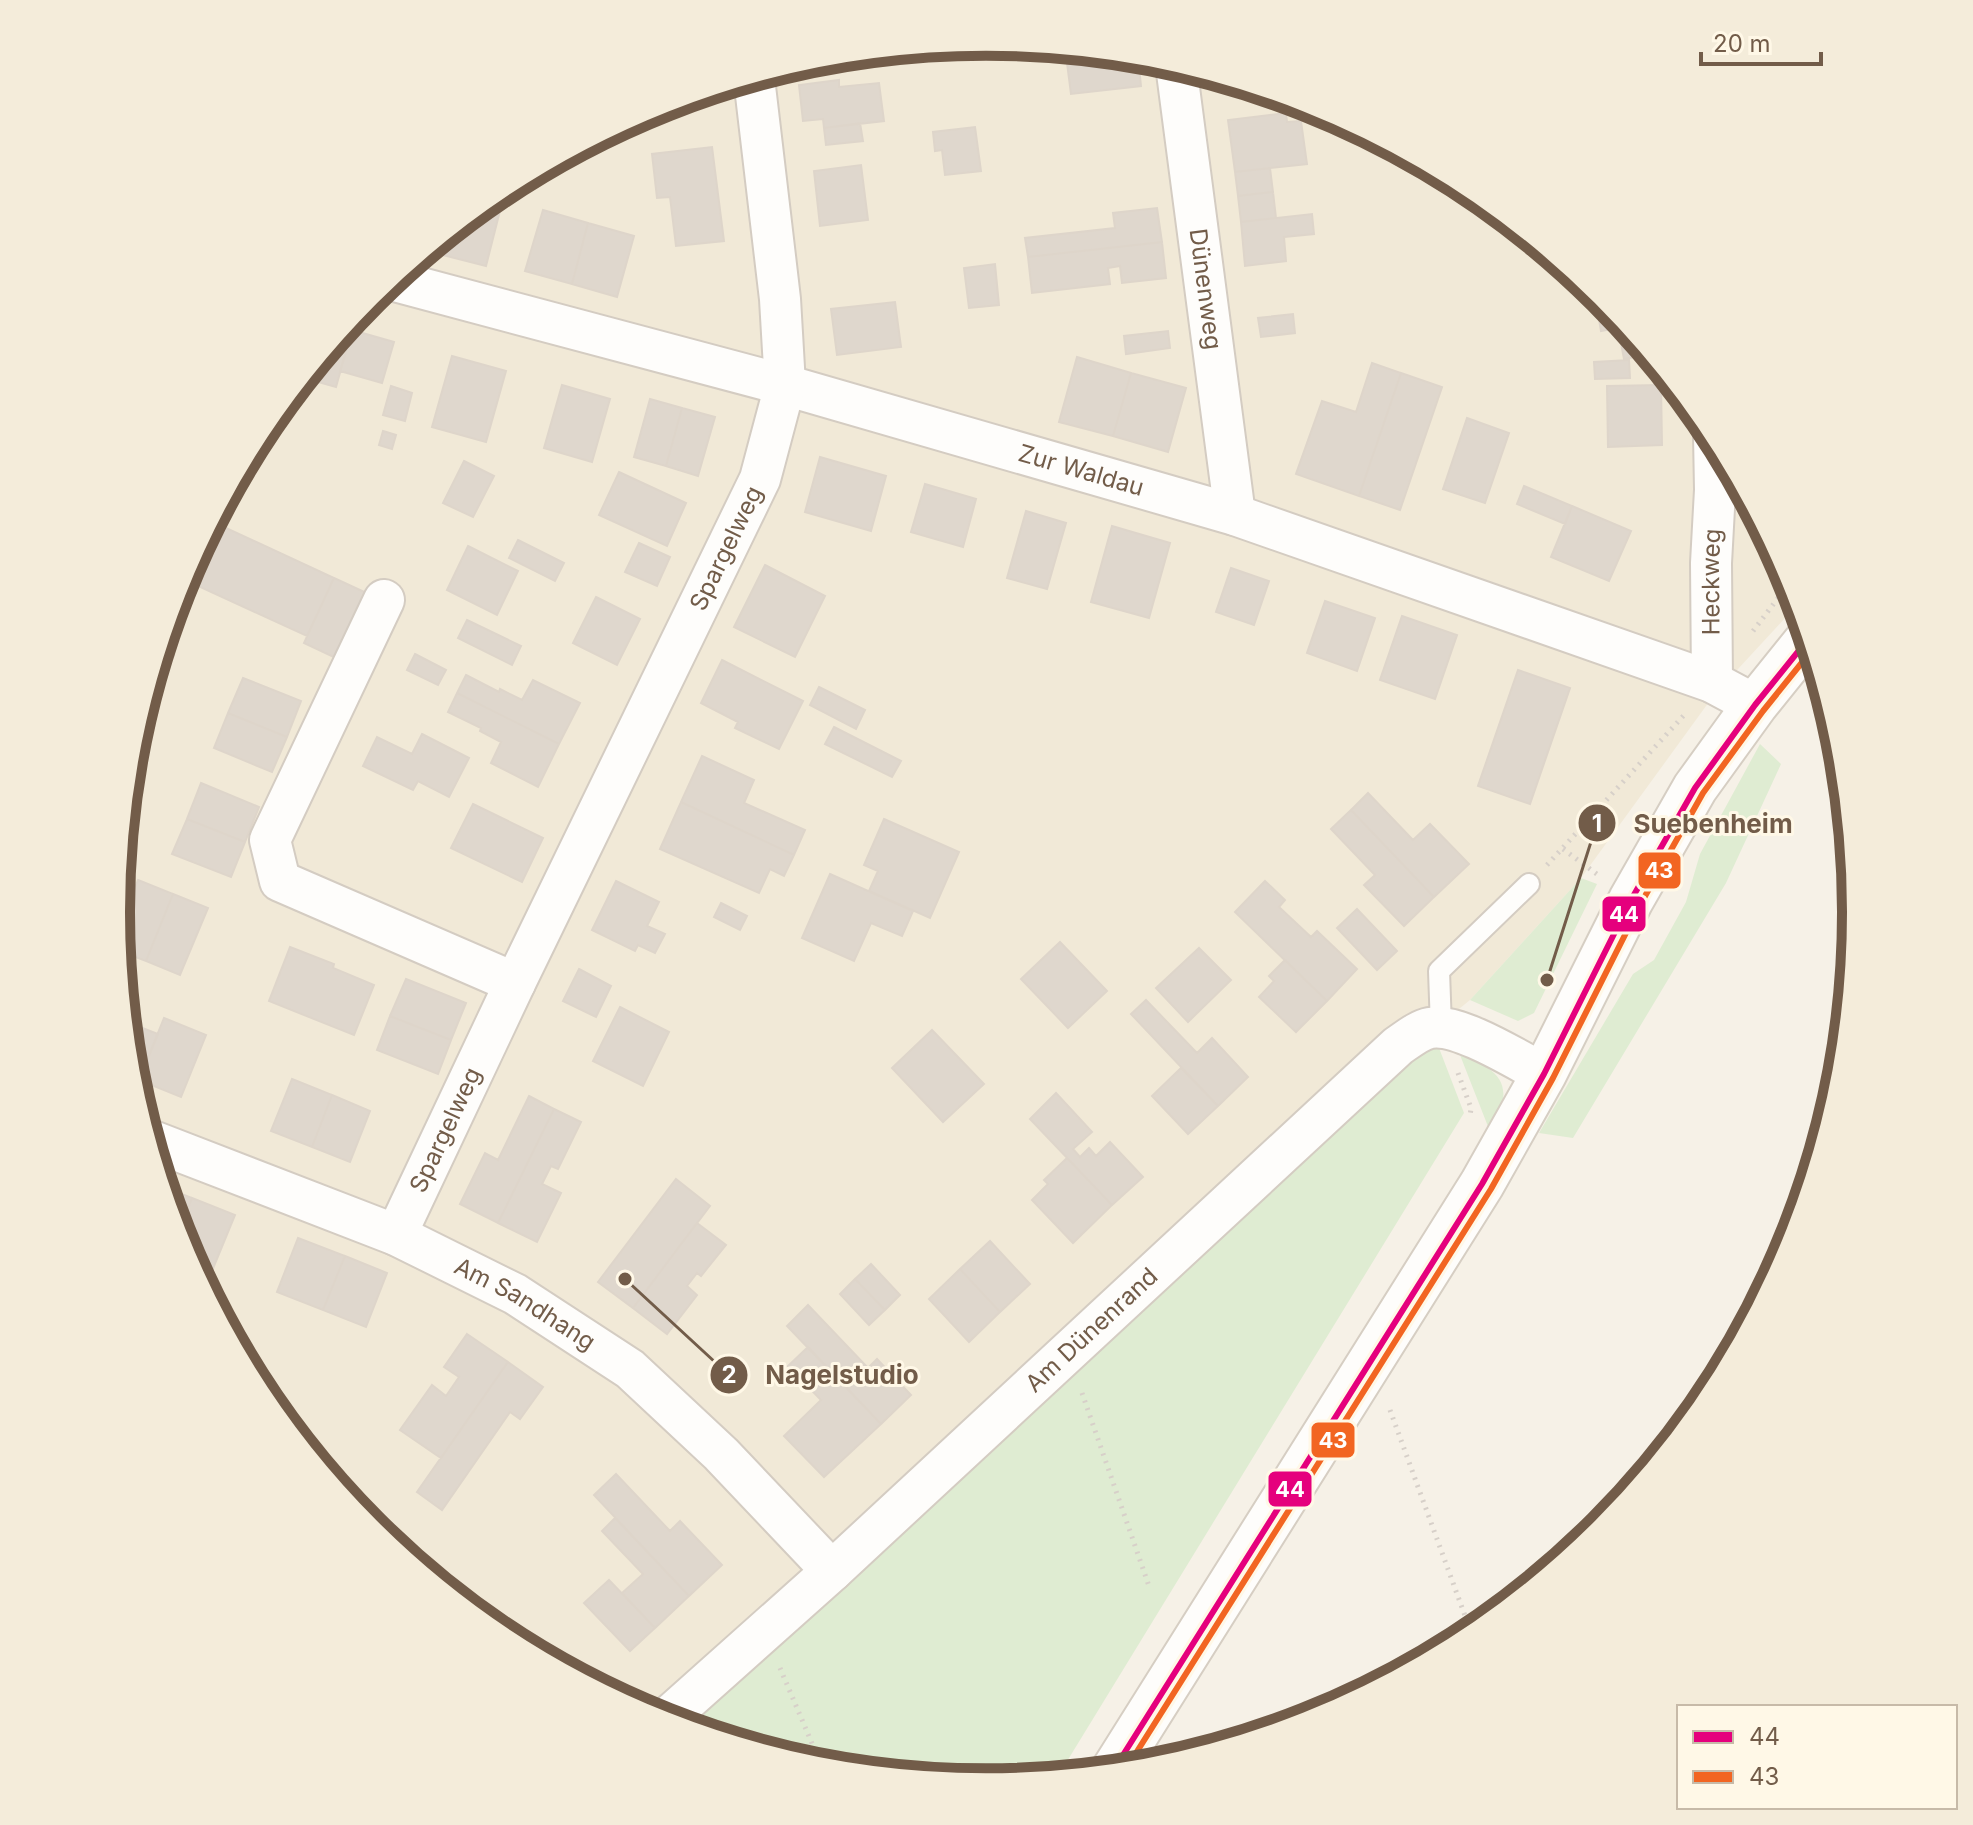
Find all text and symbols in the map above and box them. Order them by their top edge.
scale bar [1701,16,1821,66]
text: 20 m [1713,29,1771,58]
street label: Dünenweg [1184,227,1228,351]
street label: Zur Waldau [1015,438,1147,502]
street label: Spargelweg [683,481,768,615]
street label: Heckweg [1696,528,1727,635]
callout: Suebenheim [1577,798,1808,848]
text: Suebenheim [1633,808,1793,839]
text: 1 [1592,809,1602,838]
line badge: 43 [1637,851,1682,890]
text: 43 [1644,857,1674,883]
line badge: 44 [1601,895,1647,933]
text: 44 [1609,901,1639,927]
street label: Spargelweg [403,1063,487,1197]
street label: Am Sandhang [450,1251,601,1356]
street label: Am Dünenrand [1019,1261,1163,1398]
callout: Nagelstudio [709,1350,935,1400]
text: Nagelstudio [765,1359,919,1390]
text: 2 [721,1360,737,1389]
line badge: 43 [1310,1421,1356,1459]
text: 43 [1318,1427,1348,1453]
line badge: 44 [1267,1470,1313,1508]
text: 44 [1275,1476,1305,1502]
legend [1677,1705,1957,1809]
text: 44 [1749,1722,1780,1751]
text: 43 [1749,1762,1779,1791]

